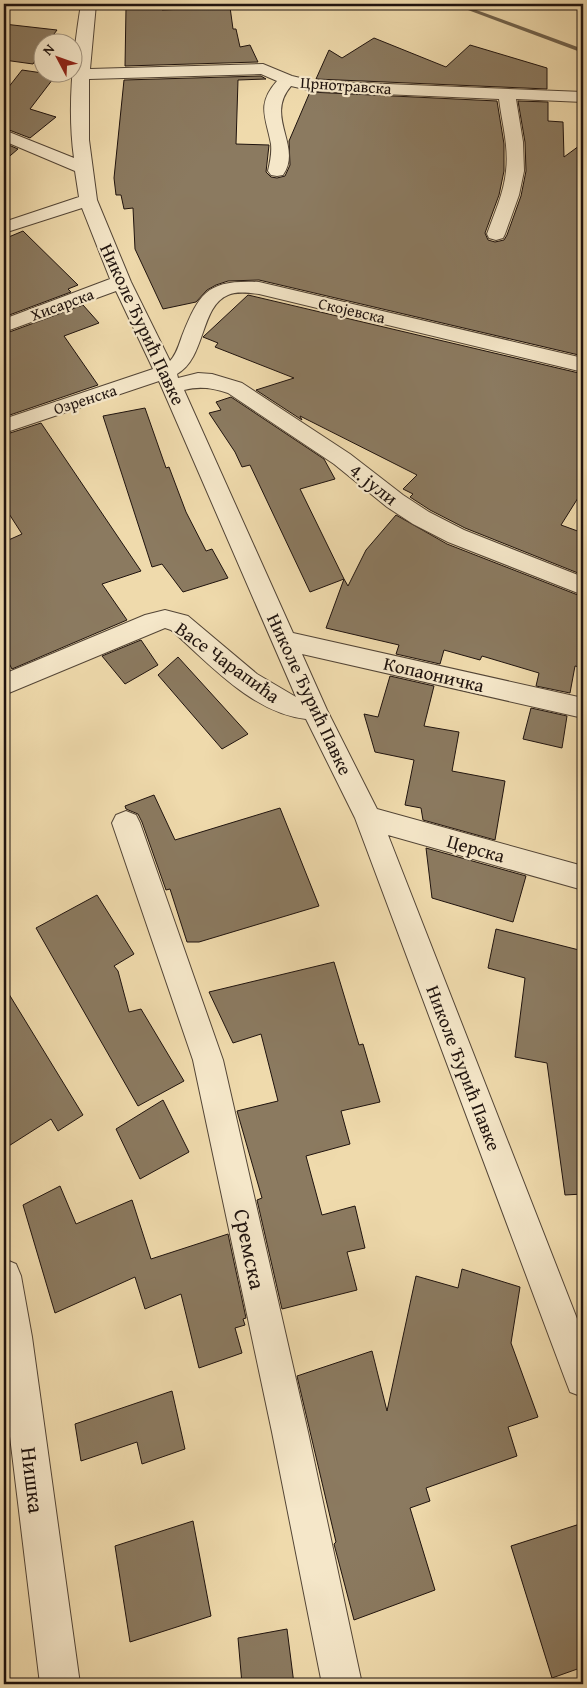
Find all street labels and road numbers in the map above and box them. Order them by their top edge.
street label: Црнотравска [300,70,393,100]
street label: Николе Ђурић Павке [93,239,193,410]
street label: Хисарска [27,281,97,327]
street label: Скојевска [316,291,388,329]
street label: Озренска [50,377,120,420]
street label: 4. јули [344,456,404,512]
street label: Николе Ђурић Павке [260,609,360,780]
street label: Васе Чарапића [170,615,286,709]
street label: Копаоничка [381,649,487,699]
street label: Церска [444,826,508,870]
street label: Николе Ђурић Павке [419,981,509,1155]
street label: Сремска [226,1206,274,1293]
street label: Нишка [13,1445,53,1515]

